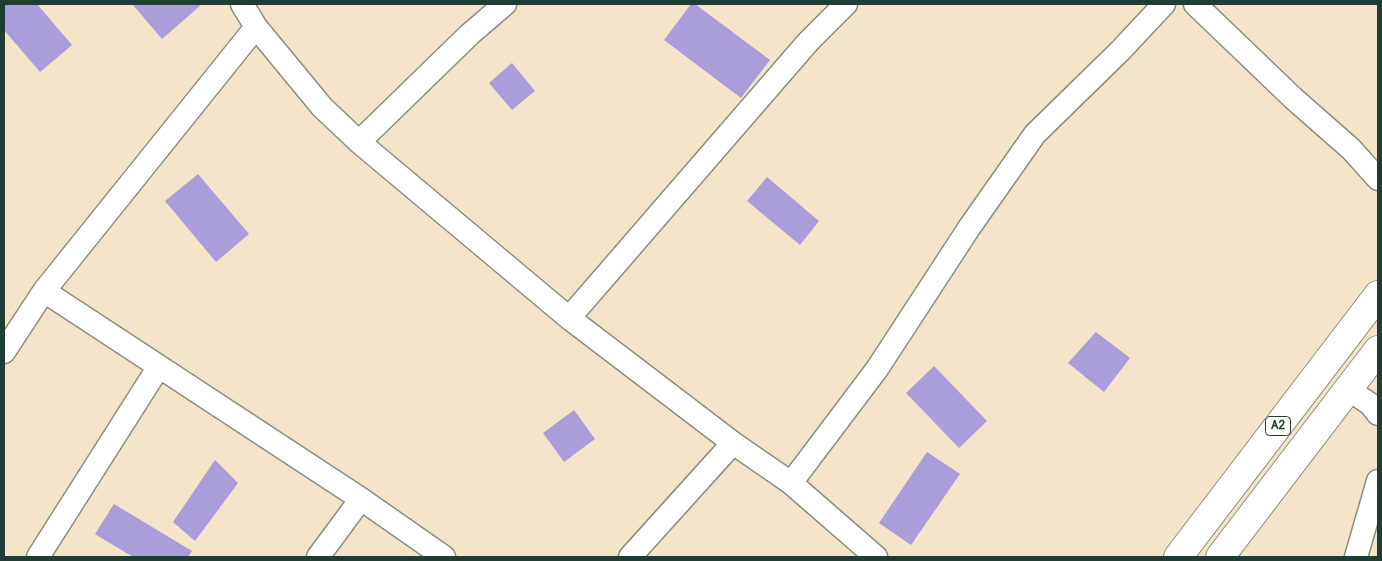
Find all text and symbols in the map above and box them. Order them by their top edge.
road number: A2 [1266,416,1290,436]

